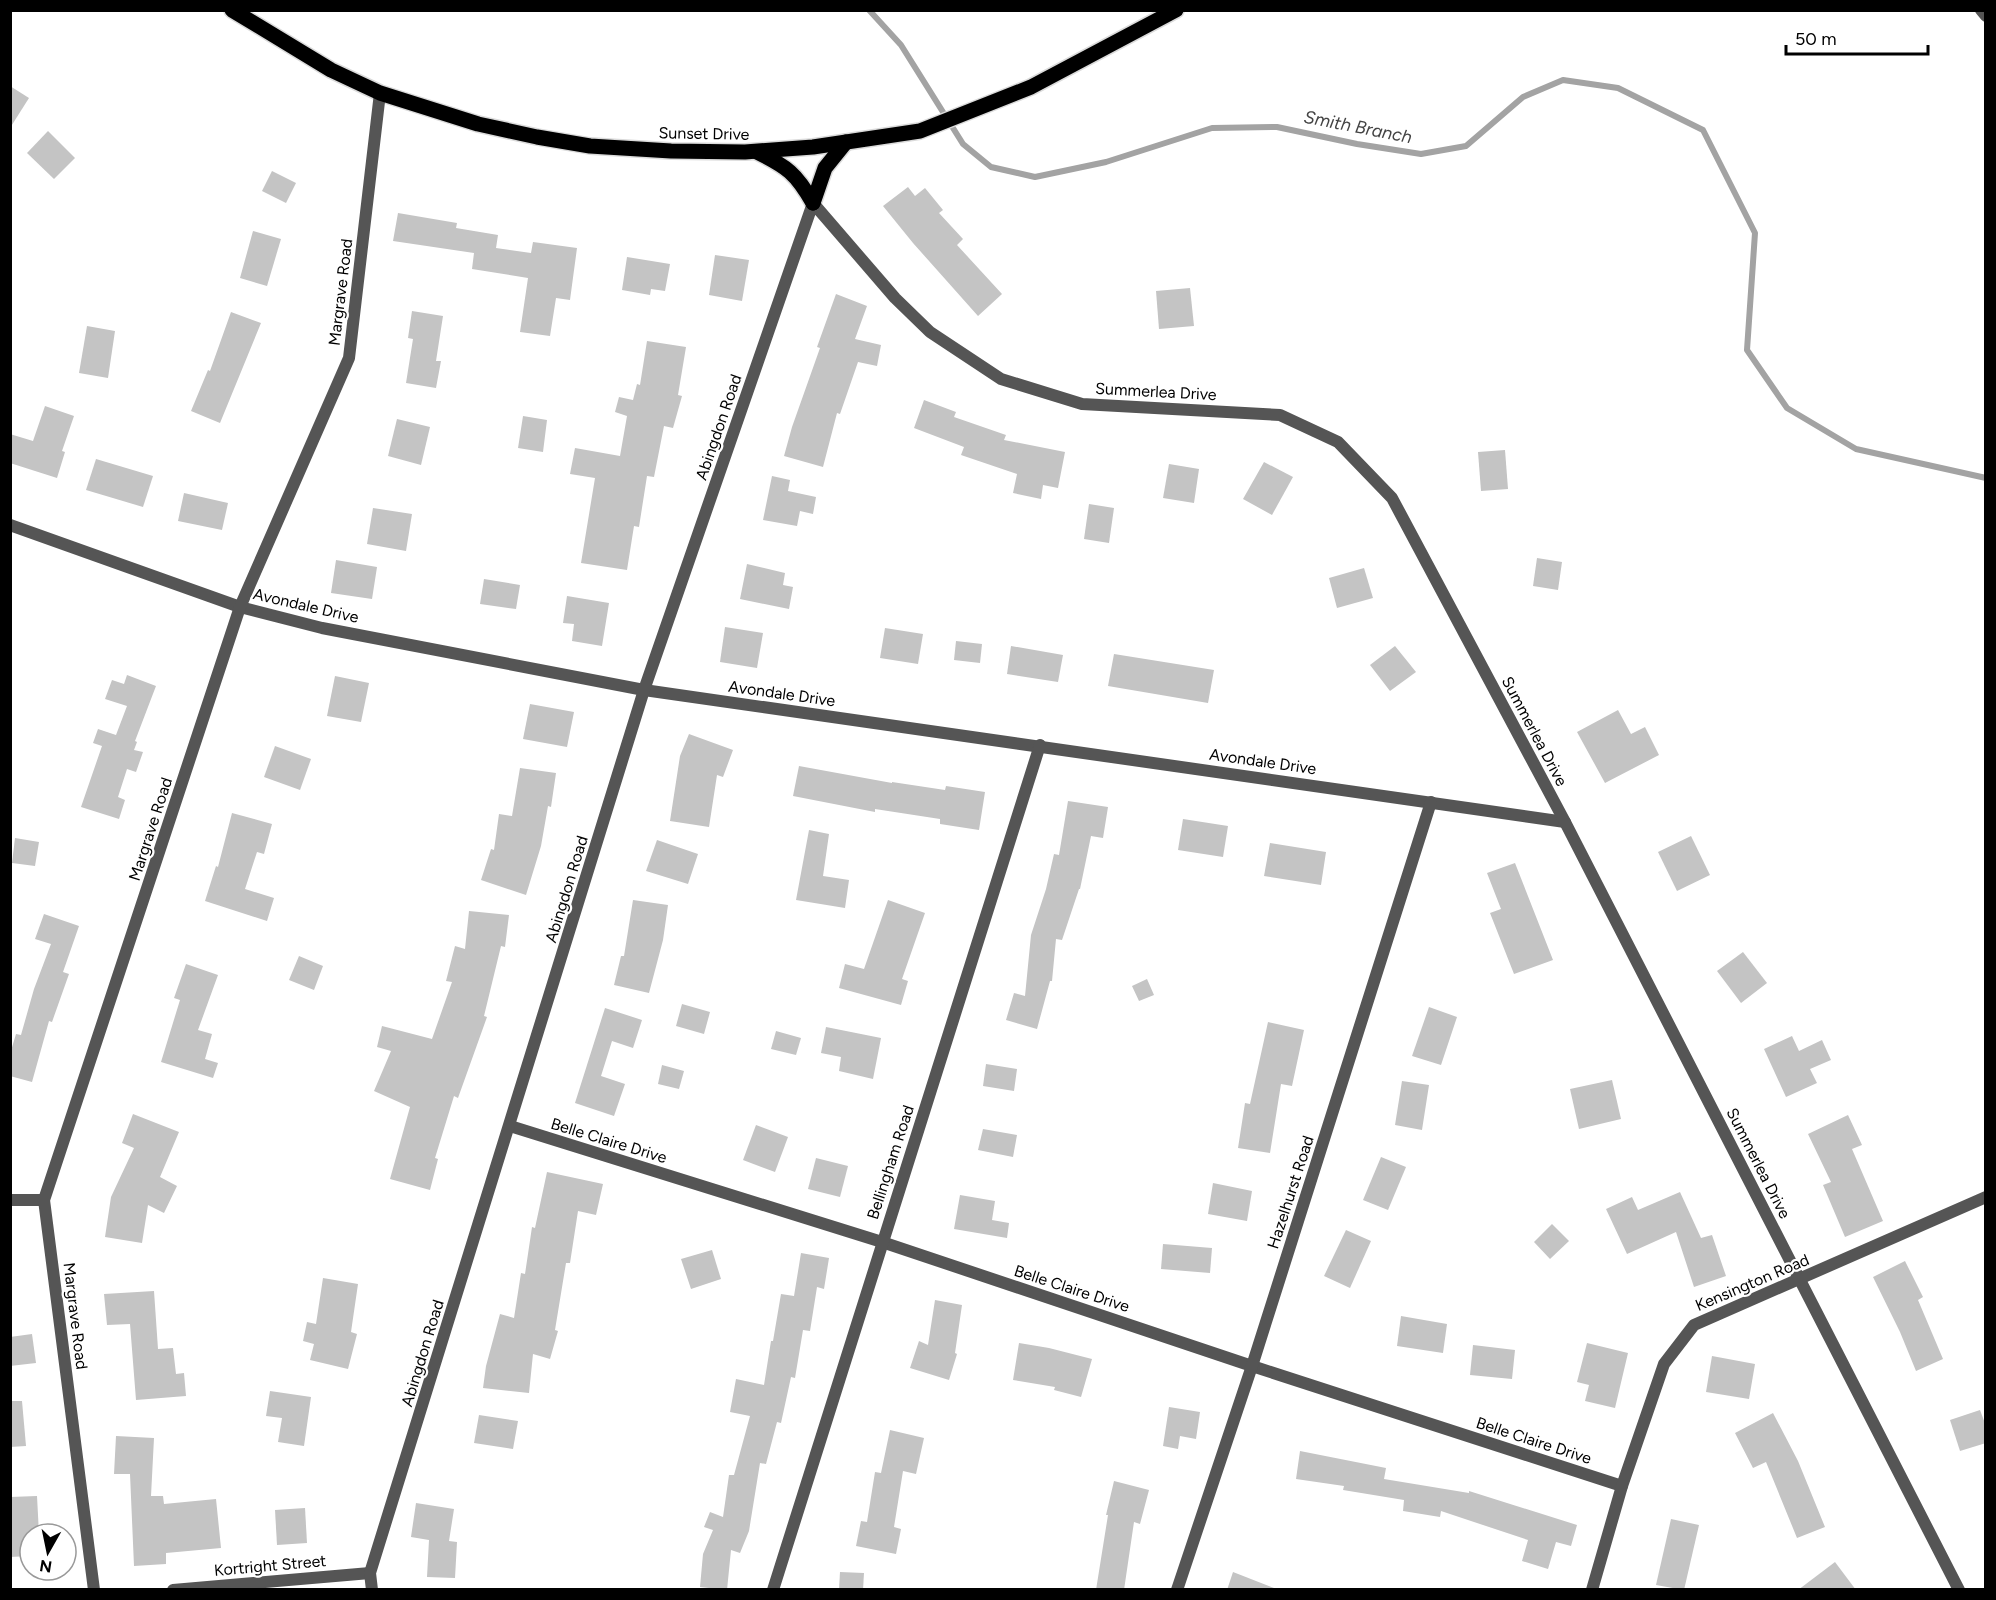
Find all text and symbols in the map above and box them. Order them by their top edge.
scale bar [1786,18,1928,56]
text: 50 m [1795,28,1837,50]
water label: Smith Branch [1302,106,1414,148]
street label: Sunset Drive [658,123,750,144]
street label: Margrave Road [325,237,356,347]
street label: Abingdon Road [691,372,745,483]
street label: Summerlea Drive [1095,379,1217,404]
street label: Avondale Drive [251,584,361,627]
street label: Summerlea Drive [1498,673,1572,790]
street label: Avondale Drive [727,677,837,710]
street label: Avondale Drive [1208,745,1318,778]
street label: Margrave Road [125,775,176,883]
street label: Abingdon Road [541,833,592,945]
street label: Bellingham Road [863,1103,918,1222]
street label: Summerlea Drive [1723,1105,1795,1222]
street label: Belle Claire Drive [549,1114,669,1167]
street label: Hazelhurst Road [1263,1133,1318,1251]
street label: Kensington Road [1692,1250,1812,1315]
street label: Margrave Road [60,1261,91,1371]
street label: Belle Claire Drive [1012,1261,1132,1316]
street label: Abingdon Road [397,1297,448,1409]
street label: Belle Claire Drive [1474,1413,1594,1468]
north arrow [18,1522,78,1582]
street label: Kortright Street [213,1551,327,1580]
text: N [38,1556,53,1577]

